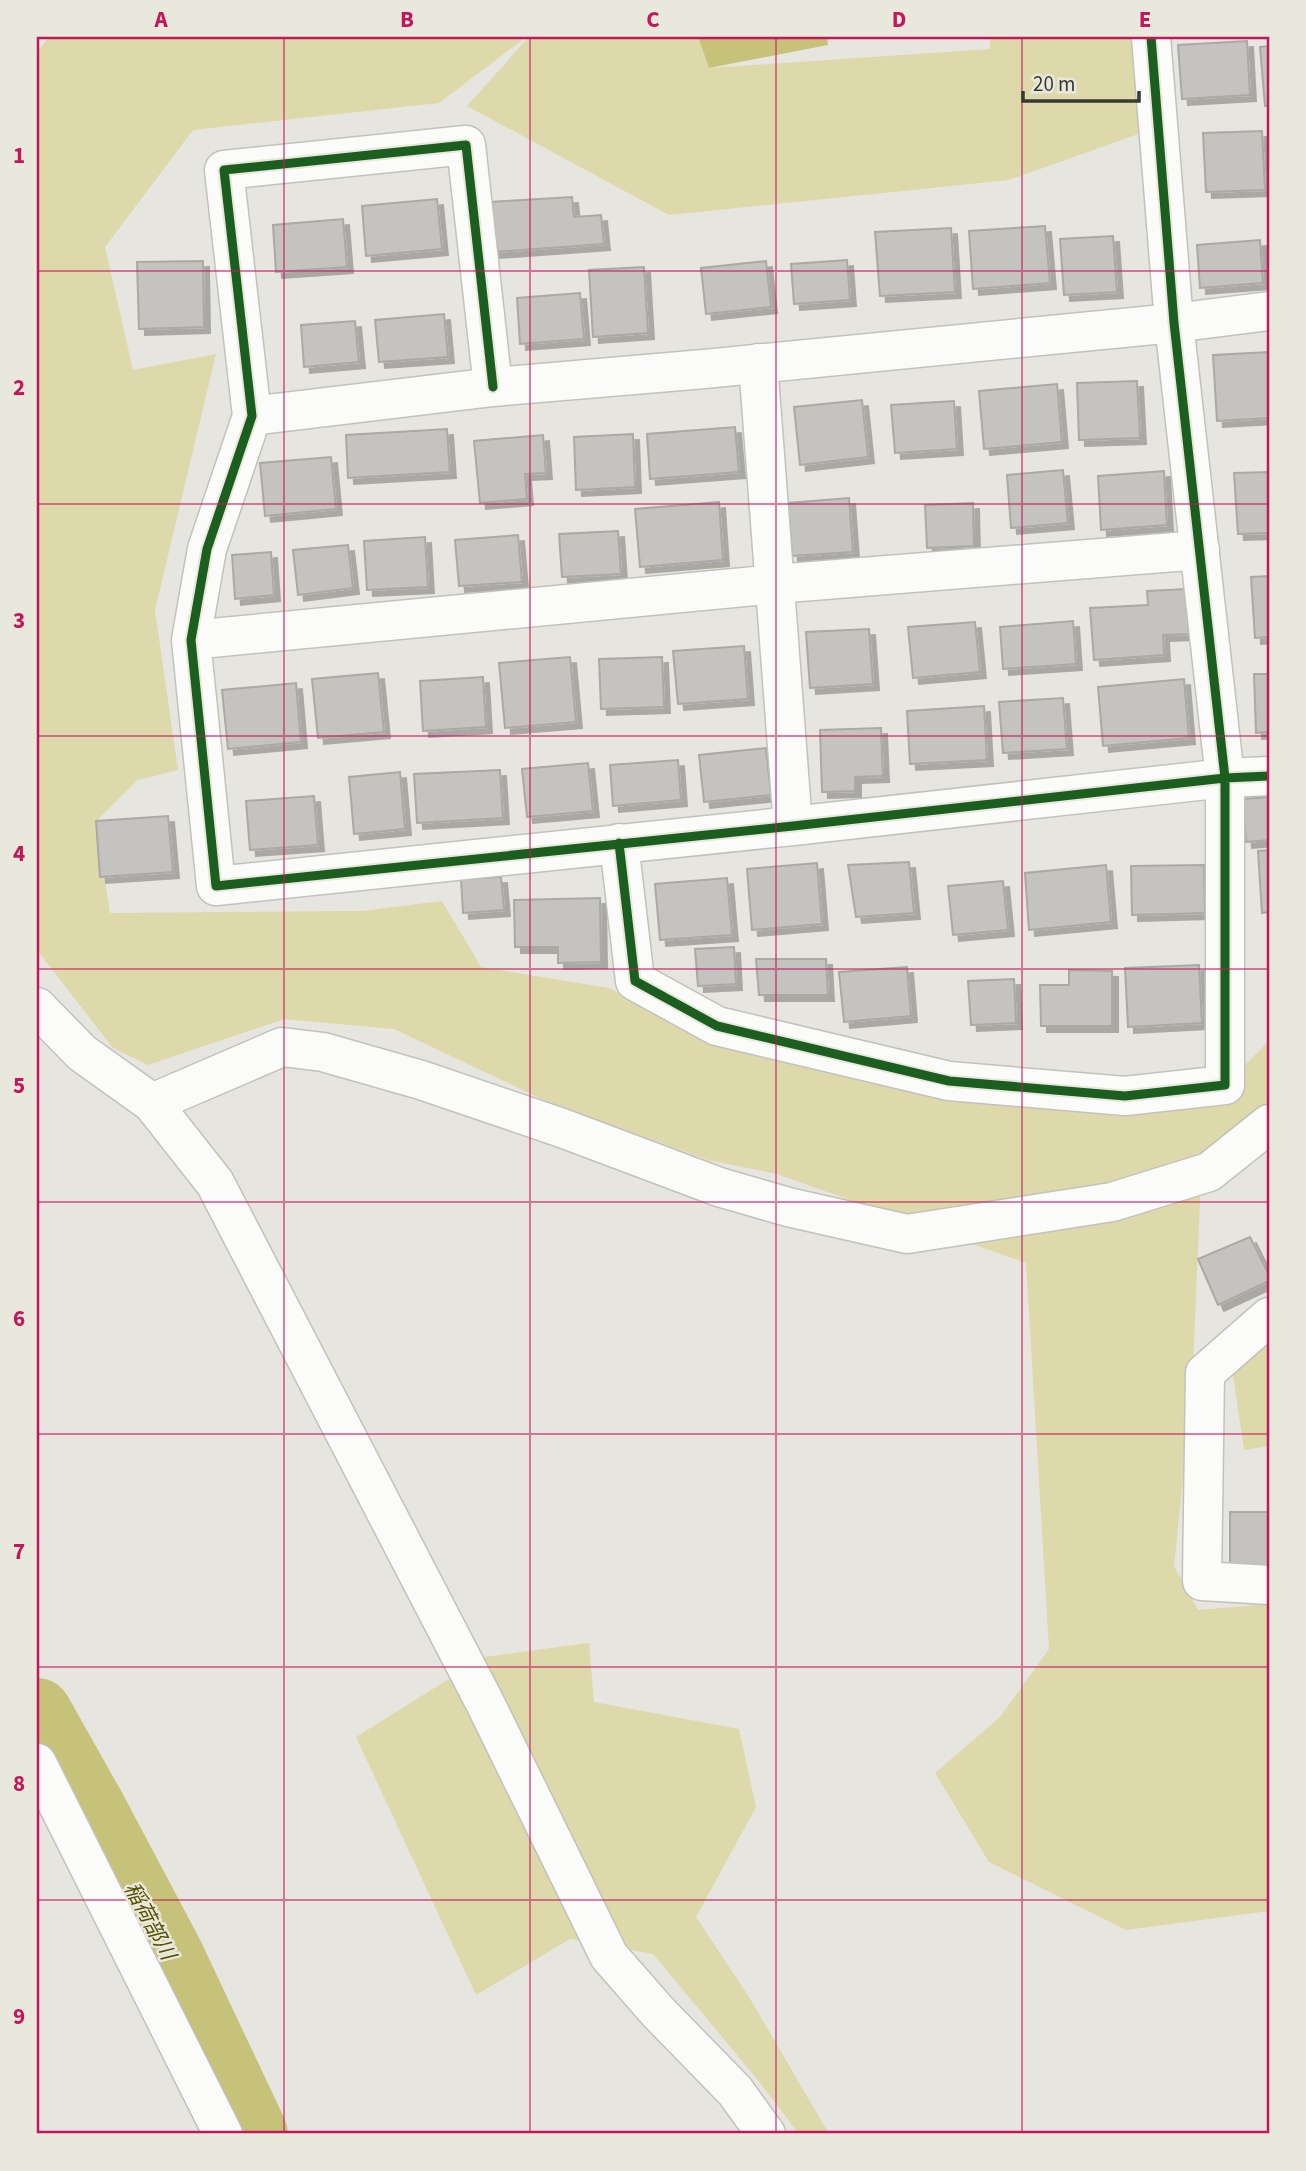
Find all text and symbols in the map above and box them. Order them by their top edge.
text: A [153,3,168,36]
text: B [400,3,414,36]
text: C [646,3,660,36]
text: D [892,3,906,36]
text: E [1139,3,1151,36]
scale bar [1023,60,1138,104]
text: 20 m [1033,69,1075,99]
text: 1 [13,139,25,172]
text: 2 [13,371,25,404]
text: 3 [13,604,25,637]
text: 4 [13,837,25,870]
text: 5 [13,1069,25,1102]
text: 6 [13,1302,25,1335]
text: 7 [13,1535,25,1568]
text: 8 [13,1767,25,1800]
water label: 稲荷部川 [117,1877,184,1967]
text: 9 [13,2000,25,2033]

